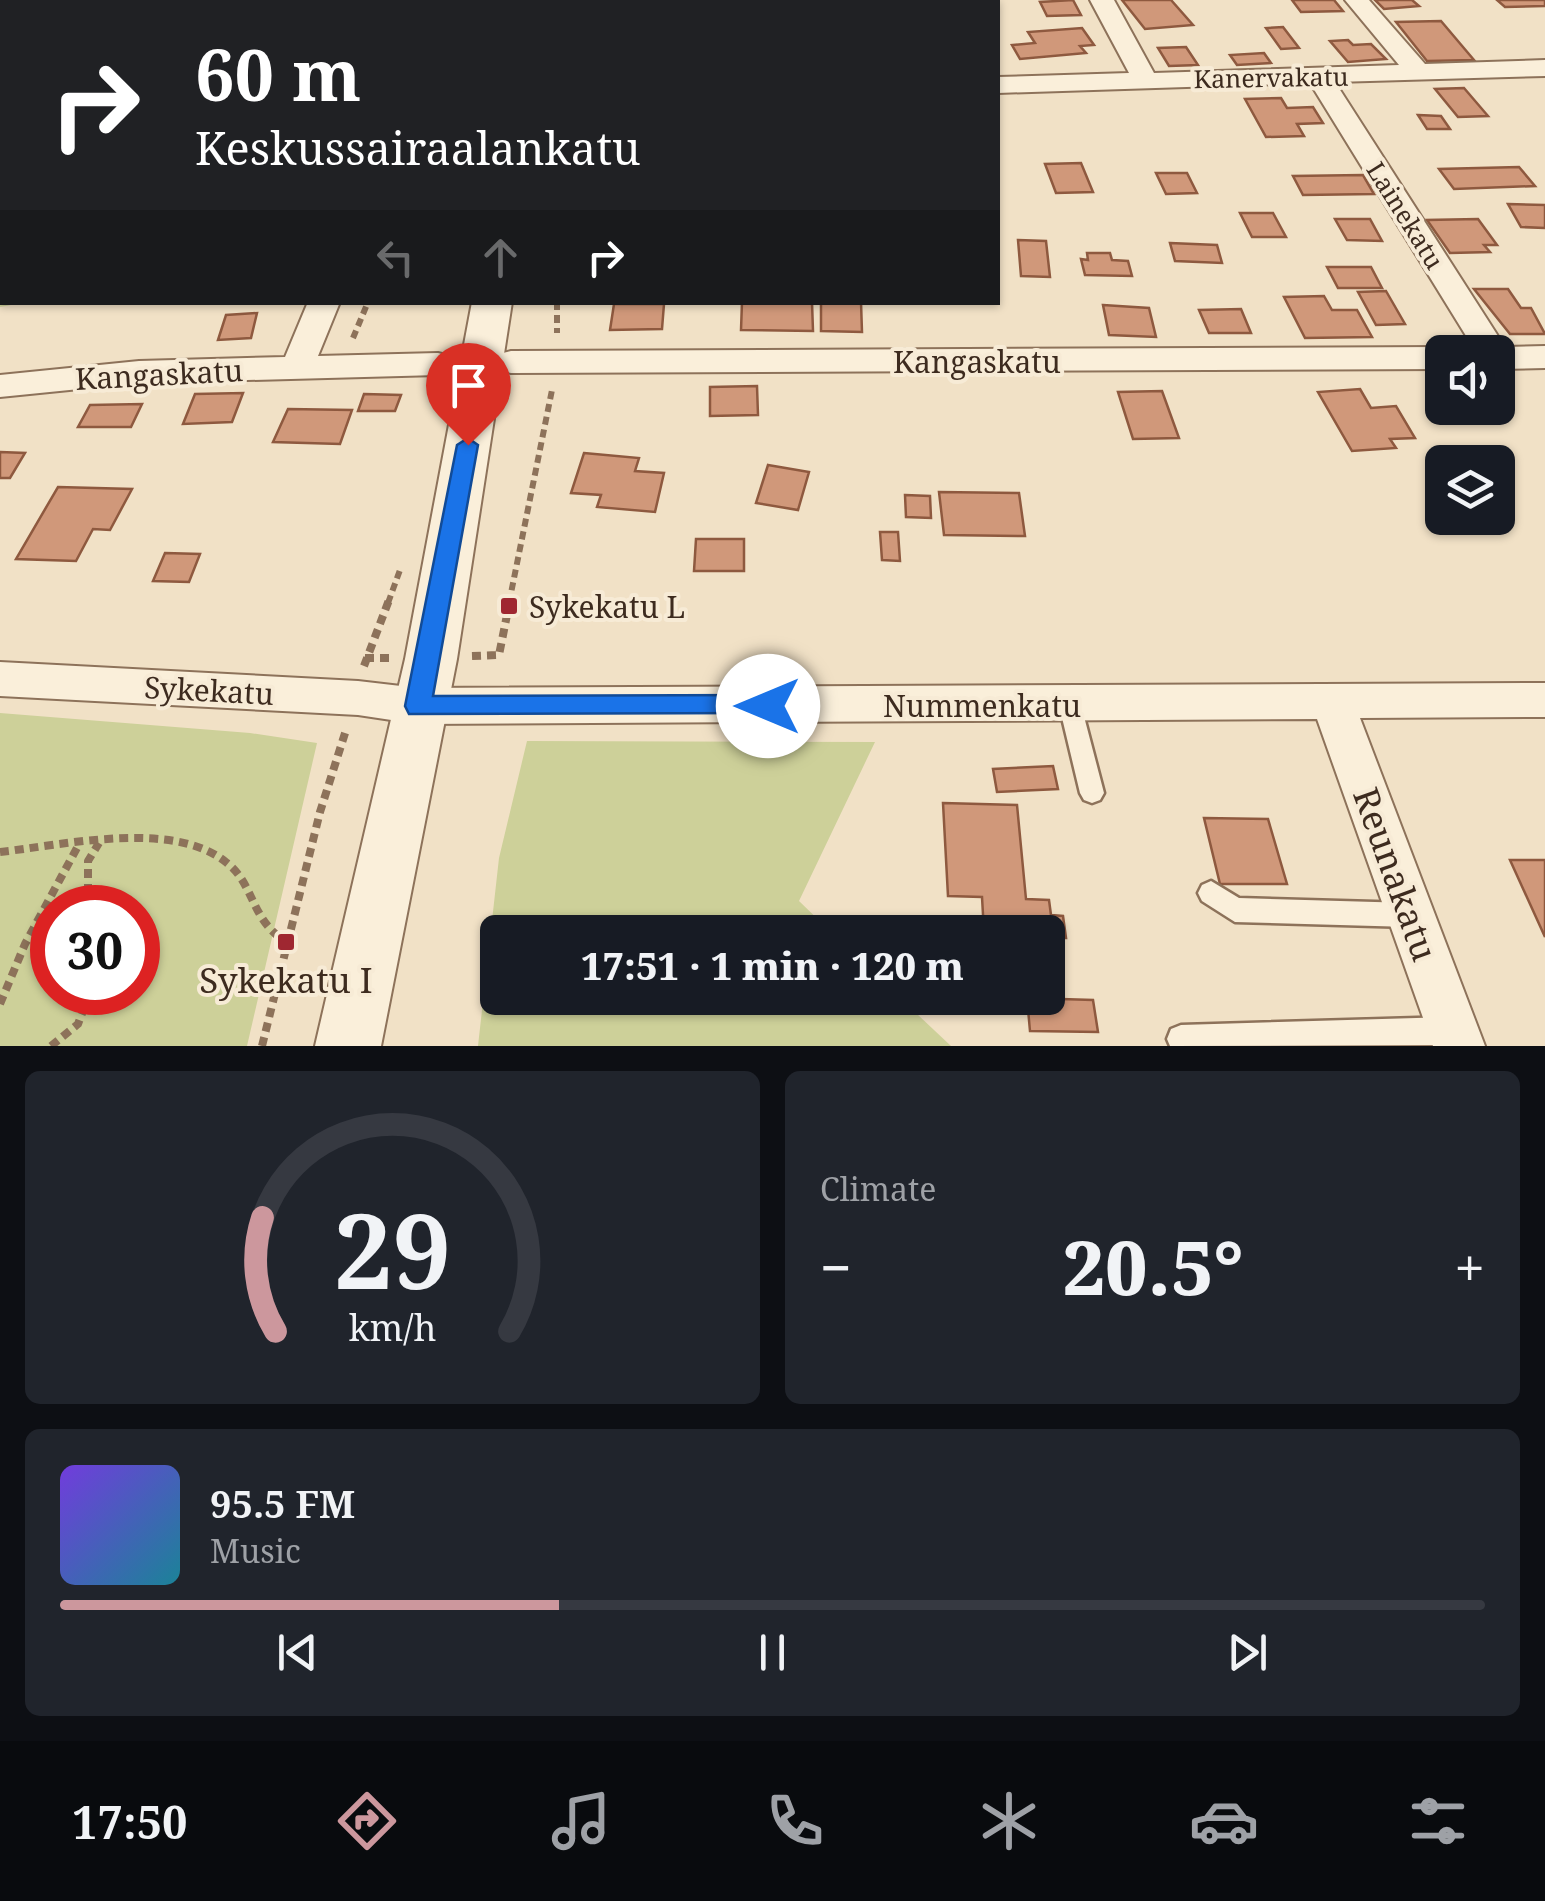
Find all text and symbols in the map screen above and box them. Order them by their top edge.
text: 60 m [195,26,361,122]
icon: right [30,40,160,170]
street label: Kanervakatu [1193,59,1349,95]
text: Keskussairaalankatu [195,117,641,178]
street label: Lainekatu [1360,155,1452,275]
icon: left [368,230,423,285]
icon: ahead [473,230,528,285]
icon: right [578,230,633,285]
map controls [1425,335,1515,535]
button: sound [1425,335,1515,425]
street label: Kangaskatu [893,341,1061,382]
pin [426,343,511,446]
street label: Kangaskatu [74,349,244,399]
icon: arrive [441,358,496,413]
button: layers [1425,445,1515,535]
place label: Sykekatu L [529,586,685,627]
marker: Sykekatu L [498,595,520,617]
position arrow [716,654,820,758]
street label: Sykekatu [143,666,275,714]
street label: Nummenkatu [883,685,1081,726]
street label: Reunakatu [1343,781,1449,967]
speed limit sign: 30 [30,885,160,1015]
marker: Sykekatu I [275,931,297,953]
text: 17:51 · 1 min · 120 m [581,939,964,991]
place label: Sykekatu I [199,956,373,1003]
text: Climate [820,1167,936,1210]
text: 29 [334,1178,451,1319]
text: 20.5° [1063,1215,1244,1317]
text: − [820,1229,852,1304]
text: + [1454,1229,1485,1304]
text: km/h [349,1303,436,1351]
text: 95.5 FM [210,1477,355,1529]
text: Music [210,1529,301,1572]
icon: previous [270,1625,325,1680]
icon: pause [745,1625,800,1680]
icon: next [1220,1625,1275,1680]
icon: directions [332,1786,402,1856]
icon: music [546,1786,616,1856]
icon: phone [760,1786,830,1856]
icon: climate [974,1786,1044,1856]
icon: car [1189,1786,1259,1856]
icon: filters [1403,1786,1473,1856]
text: 17:50 [72,1791,188,1852]

